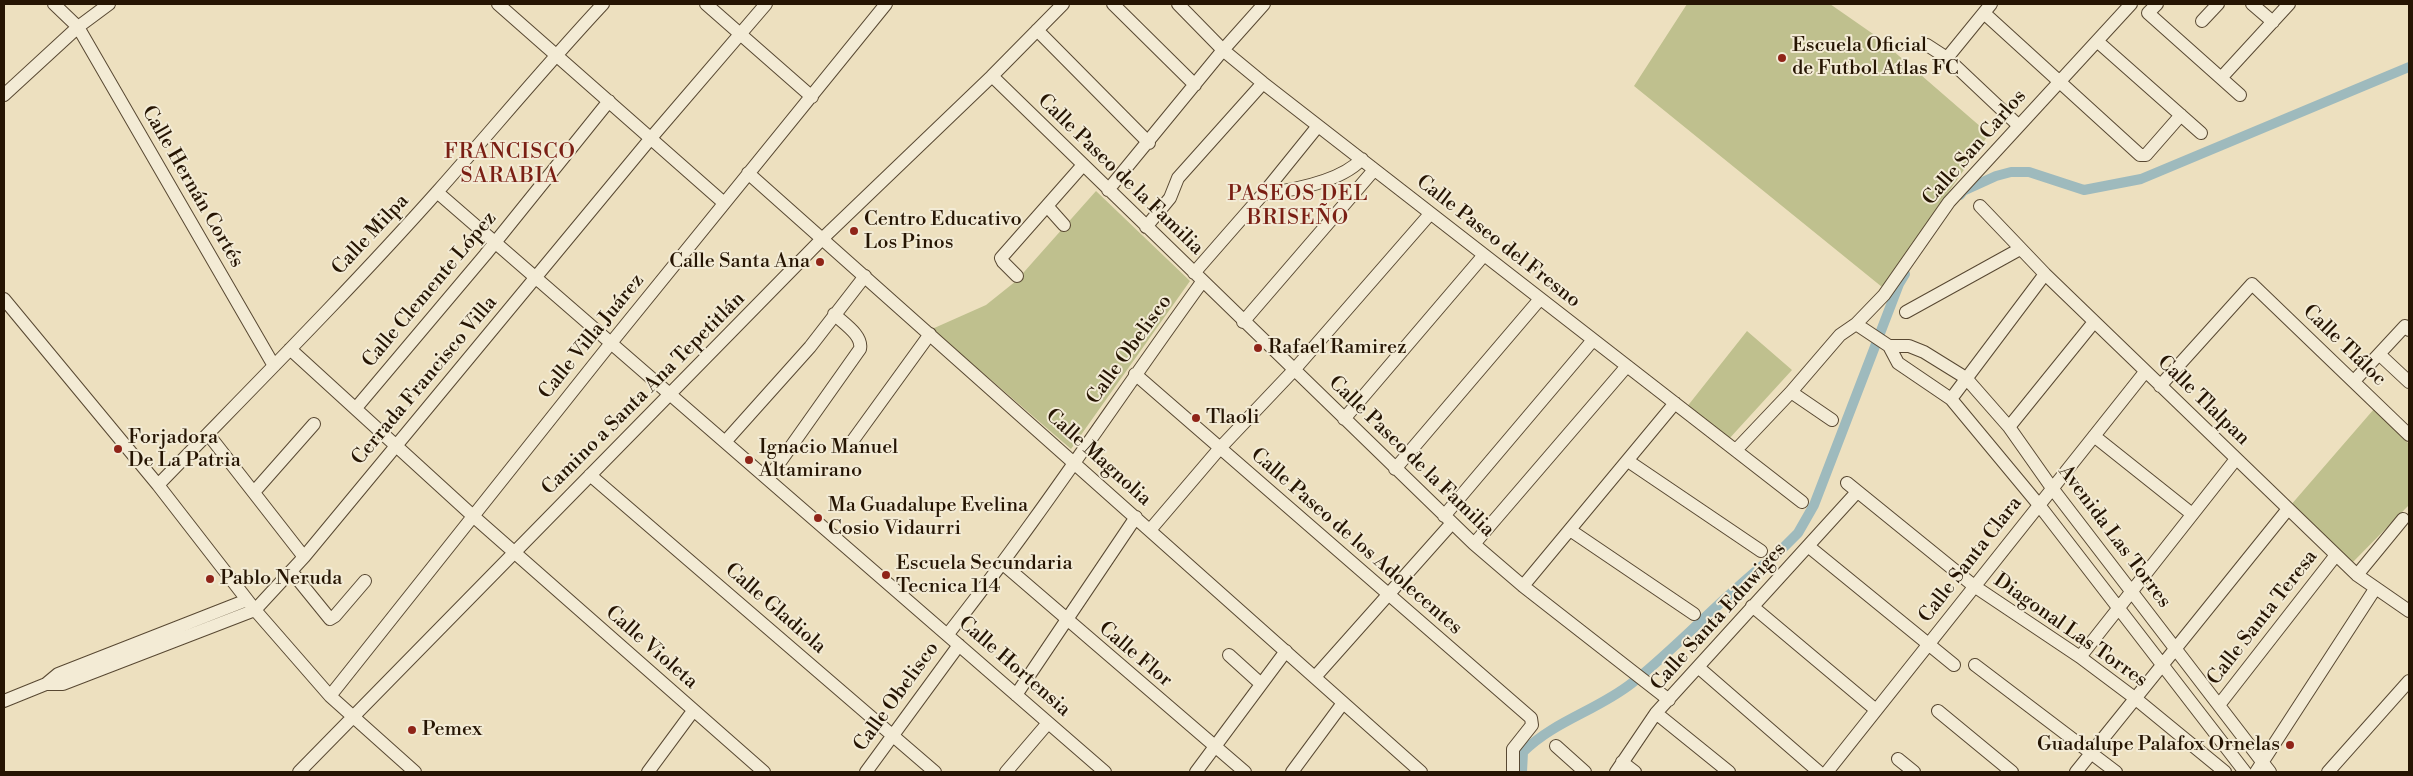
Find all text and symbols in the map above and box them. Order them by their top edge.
place label: Escuela Oficial de Futbol Atlas FC [1792,34,1959,81]
marker: Escuela Oficial de Futbol Atlas FC [1776,52,1788,64]
street label: Calle San Carlos [1918,85,2032,211]
street label: Calle Paseo de la Familia [1032,89,1208,261]
street label: Calle Hernán Cortés [136,102,248,272]
district label: FRANCISCO SARABIA [443,140,577,190]
street label: Calle Paseo del Fresno [1411,170,1585,314]
district label: PASEOS DEL BRISEÑO [1226,182,1370,232]
street label: Calle Milpa [328,190,414,280]
street label: Calle Clemente López [358,207,502,373]
place label: Centro Educativo Los Pinos [864,208,1022,255]
marker: Centro Educativo Los Pinos [848,225,860,237]
place label: Calle Santa Ana [669,250,810,274]
marker: Calle Santa Ana [814,256,826,268]
street label: Calle Villa Juárez [534,270,650,404]
street label: Camino a Santa Ana Tepetitlán [537,287,751,501]
street label: Calle Obelisco [1082,290,1178,410]
street label: Cerrada Francisco Villa [347,292,503,470]
street label: Calle Tláloc [2297,300,2391,392]
place label: Rafael Ramirez [1268,336,1407,360]
marker: Rafael Ramirez [1252,342,1264,354]
street label: Calle Tlalpan [2152,351,2254,451]
street label: Calle Paseo de la Familia [1323,371,1499,543]
street label: Calle Magnolia [1040,404,1156,512]
place label: Tlaoli [1206,406,1259,430]
marker: Tlaoli [1190,412,1202,424]
place label: Forjadora De La Patria [128,426,241,473]
place label: Ignacio Manuel Altamirano [759,436,898,483]
marker: Forjadora De La Patria [112,443,124,455]
street label: Calle Paseo de los Adolecentes [1245,444,1467,640]
marker: Ignacio Manuel Altamirano [743,454,755,466]
street label: Avenida Las Torres [2052,461,2176,613]
street label: Calle Santa Clara [1914,492,2028,628]
place label: Ma Guadalupe Evelina Cosio Vidaurri [828,494,1028,541]
marker: Ma Guadalupe Evelina Cosio Vidaurri [812,512,824,524]
street label: Calle Santa Eduwiges [1646,538,1792,696]
street label: Calle Santa Teresa [2203,546,2323,690]
place label: Escuela Secundaria Tecnica 114 [896,552,1073,599]
street label: Calle Gladiola [720,559,830,659]
place label: Pablo Neruda [220,567,342,591]
marker: Escuela Secundaria Tecnica 114 [880,569,892,581]
street label: Diagonal Las Torres [1989,569,2151,693]
marker: Pablo Neruda [204,573,216,585]
street label: Calle Violeta [600,601,702,695]
street label: Calle Hortensia [953,612,1075,722]
street label: Calle Flor [1093,617,1177,693]
street label: Calle Obelisco [849,637,945,757]
place label: Pemex [422,718,482,742]
marker: Pemex [406,724,418,736]
place label: Guadalupe Palafox Ornelas [2037,733,2280,757]
marker: Guadalupe Palafox Ornelas [2284,739,2296,751]

